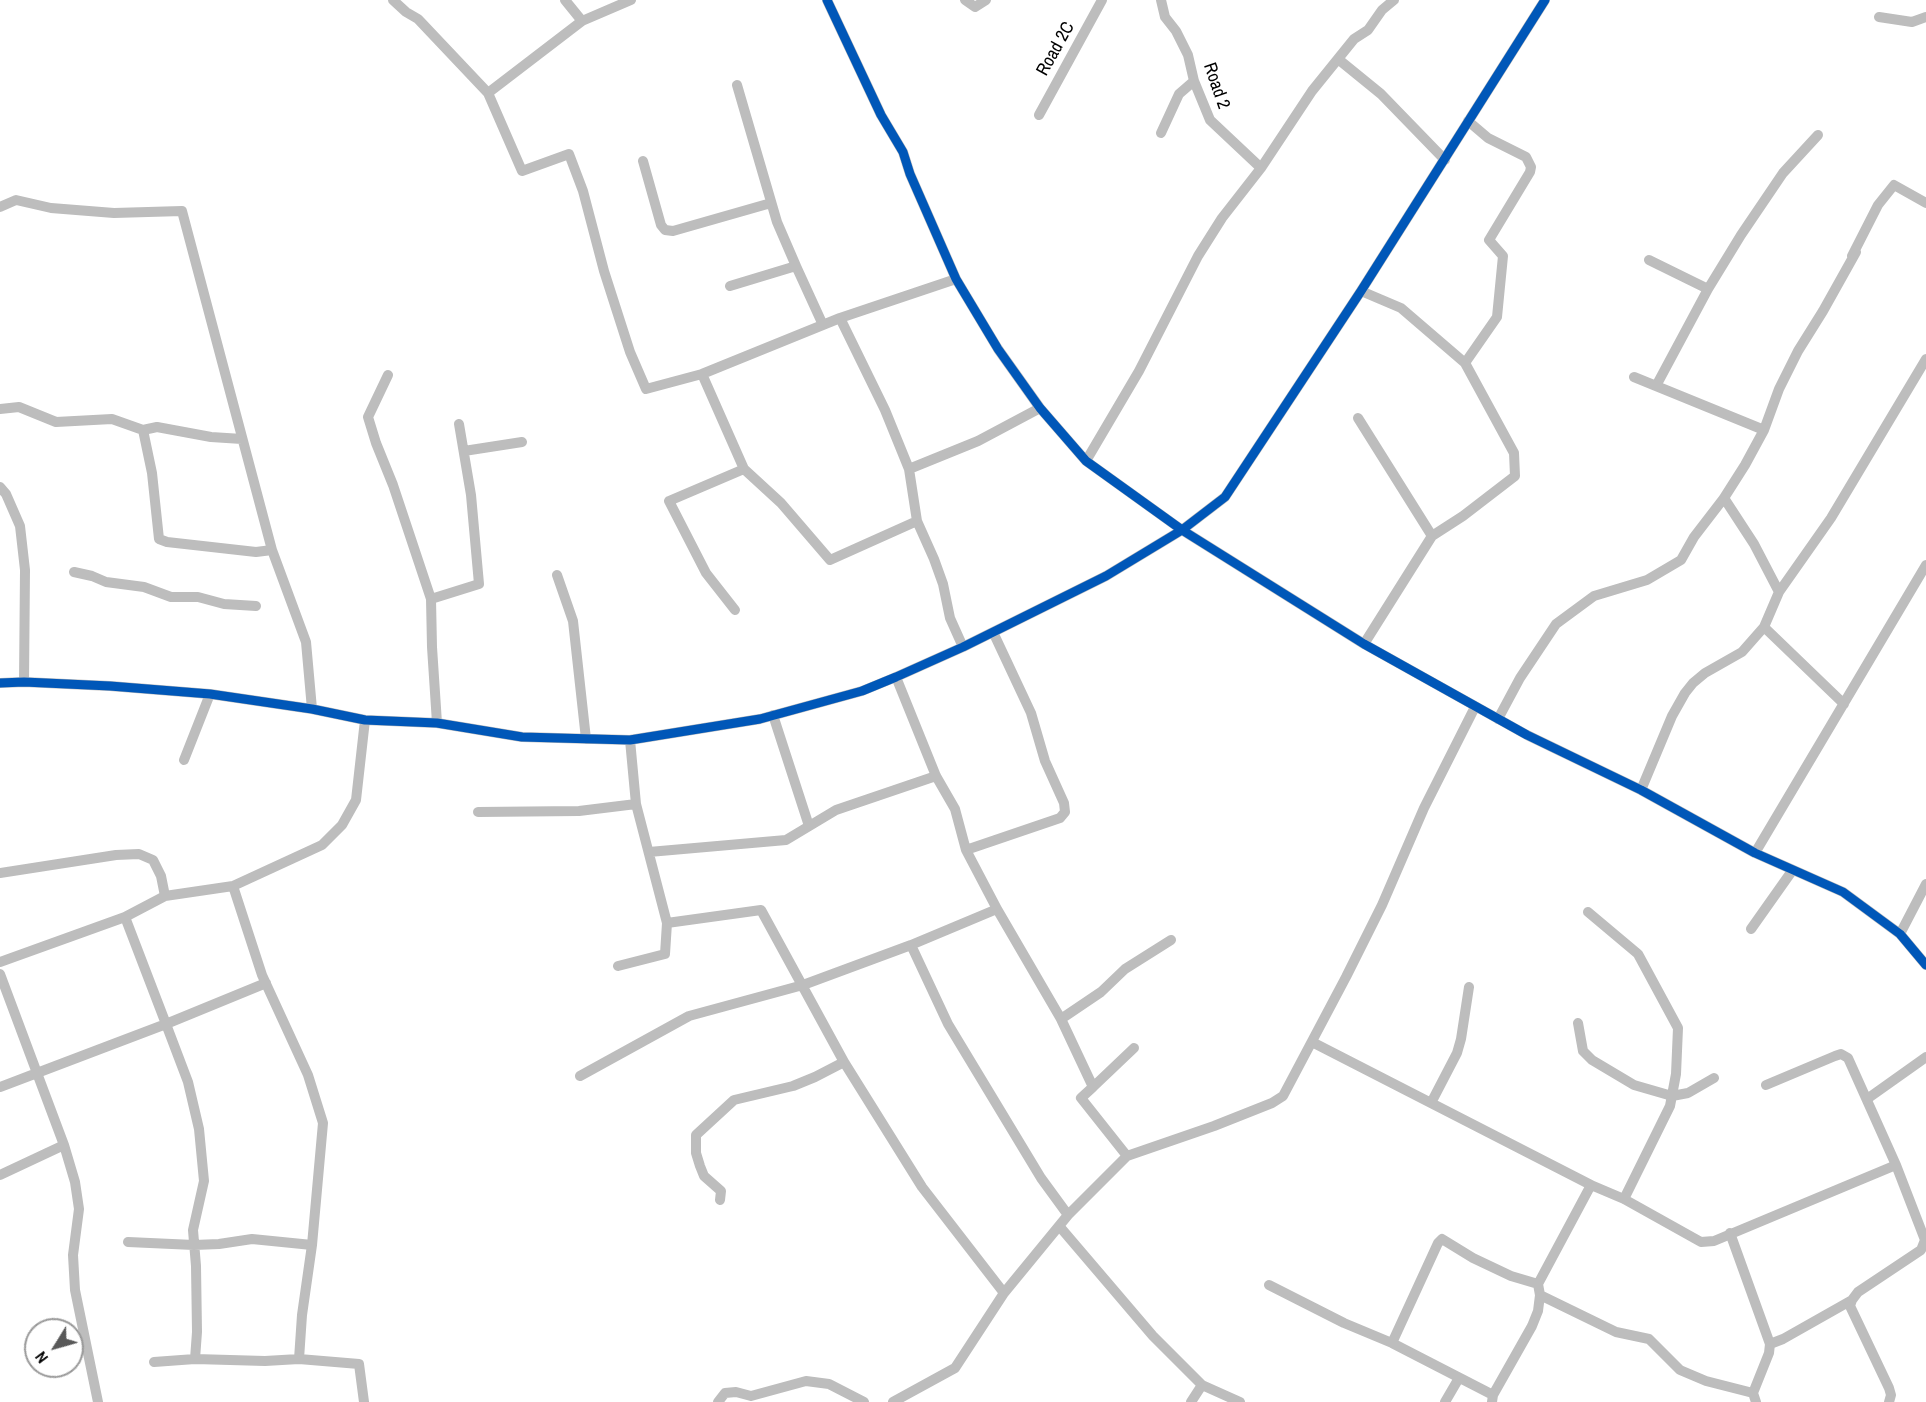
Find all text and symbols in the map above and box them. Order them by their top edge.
street label: Road 2C [1032,18,1080,80]
street label: Road 2 [1198,60,1234,112]
north arrow [24,1318,84,1378]
text: N [30,1347,53,1368]

